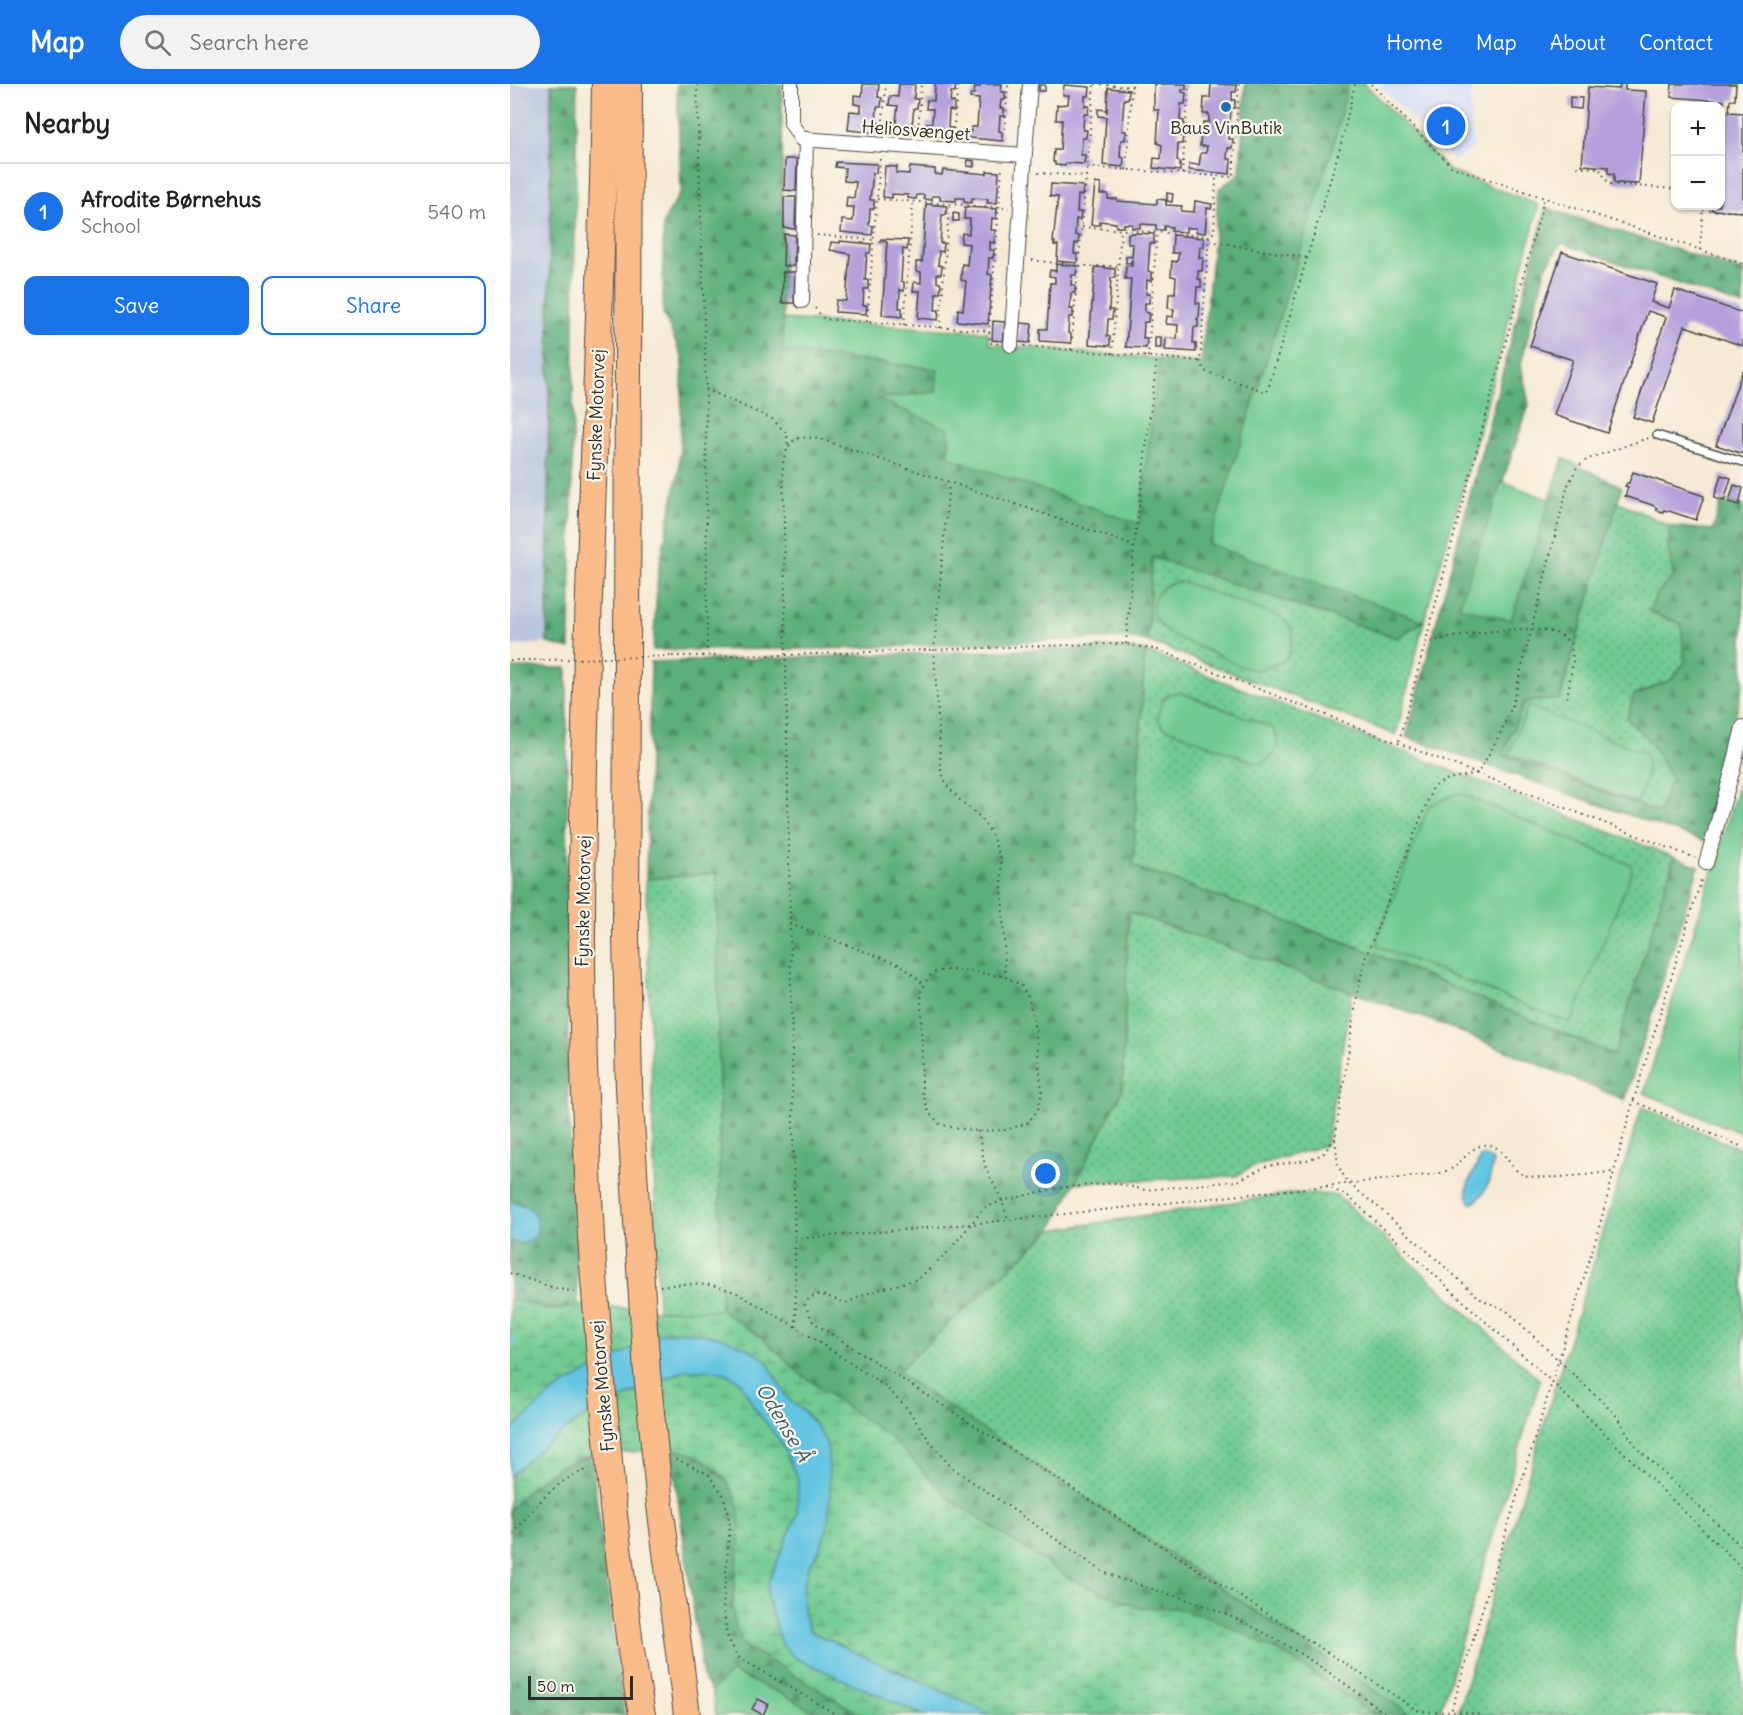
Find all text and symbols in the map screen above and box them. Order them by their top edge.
search box [120,15,540,69]
text: Map [30,24,84,60]
icon: search [141,26,174,59]
text: Search here [189,28,309,56]
text: Home [1386,29,1443,56]
text: Map [1476,29,1517,56]
text: About [1550,29,1606,56]
text: Contact [1639,29,1713,56]
marker: Baus VinButik [1219,100,1233,114]
map controls [1671,102,1725,210]
button: + [1671,102,1725,156]
pin: 1 [1426,104,1466,148]
text: Nearby [24,107,110,140]
street label: Heliosvænget [861,115,971,145]
place label: Baus VinButik [1170,116,1282,139]
button: − [1671,156,1725,210]
text: Afrodite Børnehus [81,185,261,213]
text: 1 [40,199,47,224]
text: 540 m [427,199,486,224]
text: School [81,213,141,238]
button: Save [24,276,249,335]
button: Share [261,276,486,335]
street label: Fynske Motorvej [582,349,610,481]
street label: Fynske Motorvej [570,835,596,967]
your location [1031,1159,1060,1188]
street label: Fynske Motorvej [585,1319,619,1453]
water label: Odense Å [751,1378,818,1467]
scale bar [528,1673,633,1700]
text: 50 m [537,1676,575,1696]

